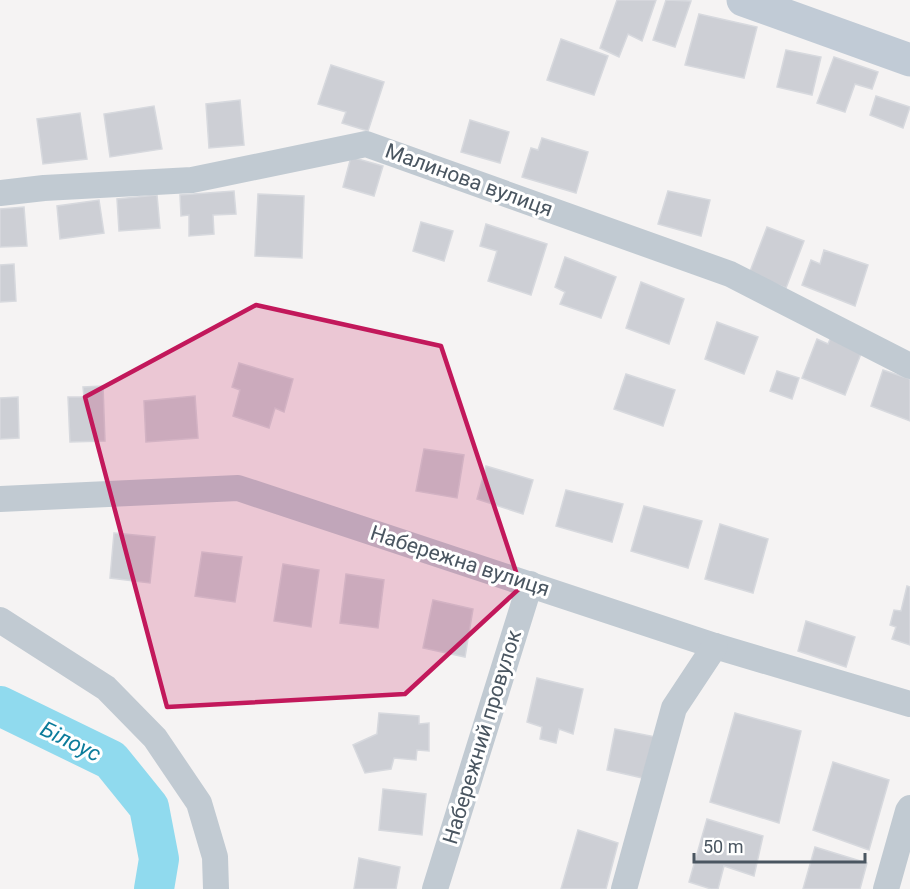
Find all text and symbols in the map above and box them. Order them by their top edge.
street label: Малинова вулиця [382,139,556,221]
street label: Набережна вулиця [368,521,552,601]
street label: Набережний провулок [438,626,526,847]
water label: Білоус [36,716,105,767]
scale bar [694,826,865,864]
text: 50 m [703,836,743,857]

